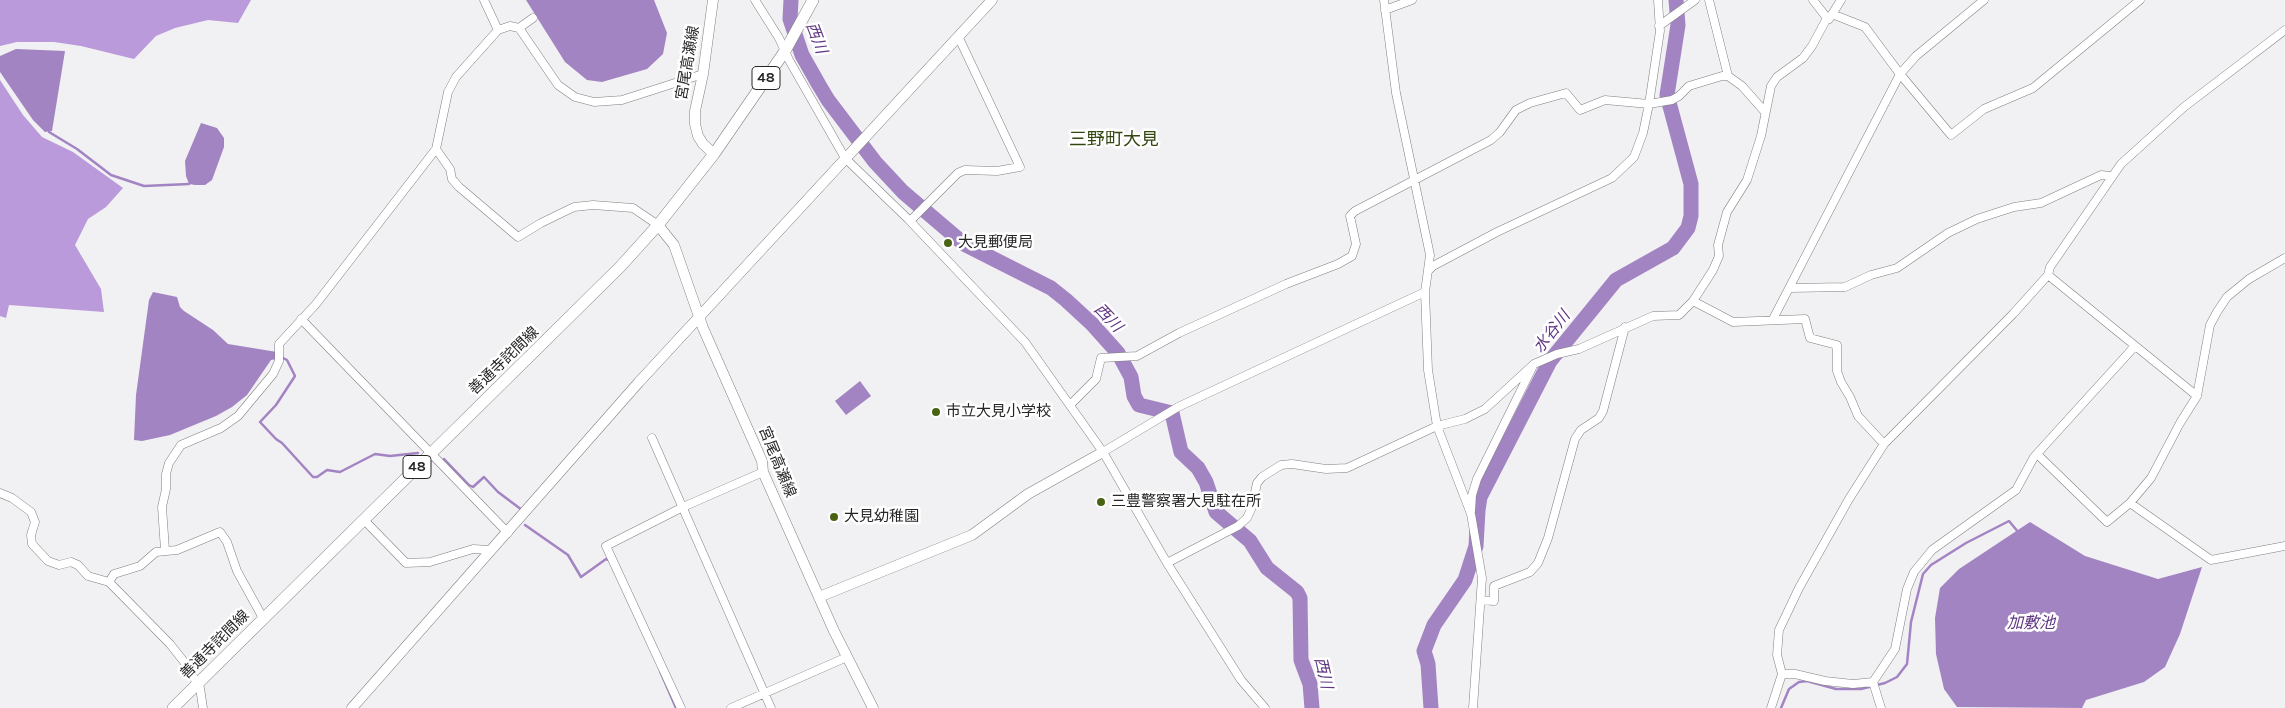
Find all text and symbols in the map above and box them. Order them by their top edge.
water label: 西川 [801,20,831,56]
street label: 宮尾高瀬線 [673,25,703,101]
road number: 48 [752,66,780,90]
district label: 三野町大見 [1069,129,1159,151]
place label: 大見郵便局 [958,234,1033,252]
marker: 大見郵便局 [942,237,954,249]
water label: 西川 [1090,300,1126,336]
water label: 水谷川 [1530,307,1574,357]
street label: 善通寺詫間線 [465,323,543,399]
place label: 市立大見小学校 [946,403,1051,421]
marker: 市立大見小学校 [930,406,942,418]
street label: 宮尾高瀬線 [755,424,799,500]
road number: 48 [403,456,431,478]
place label: 三豊警察署大見駐在所 [1111,493,1261,511]
marker: 三豊警察署大見駐在所 [1095,496,1107,508]
place label: 大見幼稚園 [844,508,919,526]
marker: 大見幼稚園 [828,511,840,523]
street label: 善通寺詫間線 [177,607,253,683]
water label: 加敷池 [2007,613,2055,633]
water label: 西川 [1310,655,1336,691]

